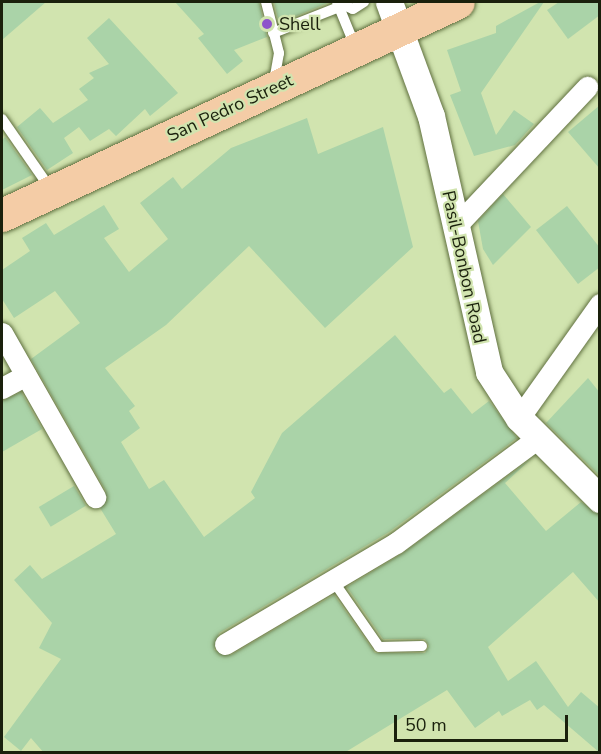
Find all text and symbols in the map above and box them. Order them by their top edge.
place label: Shell [279,13,321,35]
marker: Shell [260,17,274,31]
street label: San Pedro Street [164,69,296,147]
street label: Pasil-Bonbon Road [437,189,491,345]
scale bar [397,703,571,741]
text: 50 m [405,713,447,737]

